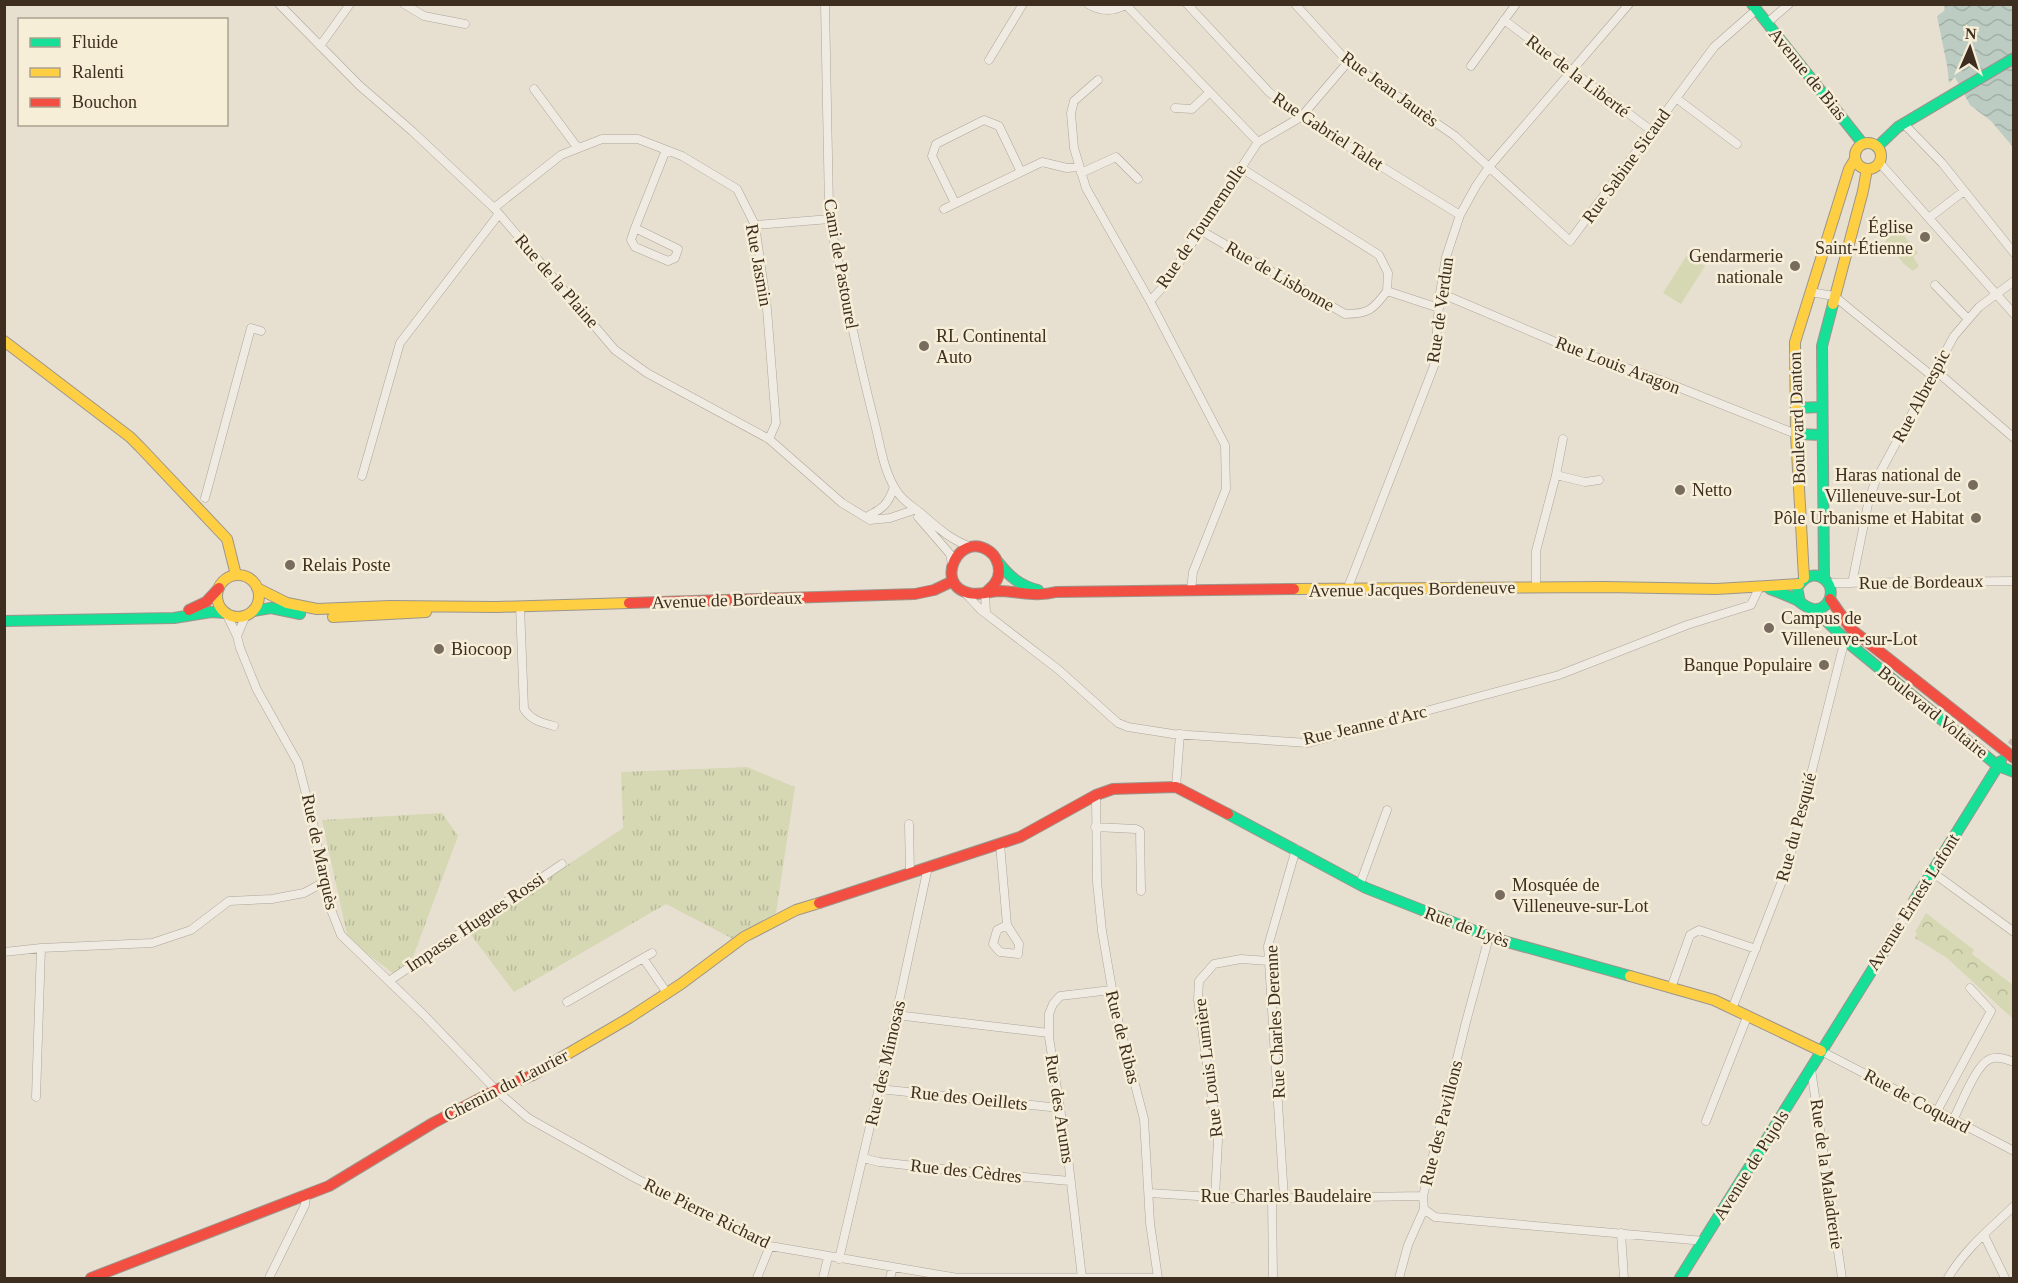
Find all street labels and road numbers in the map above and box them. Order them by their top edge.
street label: Avenue de Bias [1765,24,1851,124]
street label: Rue de la Liberté [1522,31,1634,121]
street label: Rue Jean Jaurès [1338,47,1442,131]
street label: Rue Gabriel Talet [1269,88,1387,174]
street label: Rue Sabine Sicaud [1578,105,1674,227]
street label: Rue de Toumemolle [1152,160,1250,292]
street label: Cami de Pastourel [820,197,862,331]
street label: Rue Jasmin [742,222,776,308]
street label: Rue de la Plaine [511,230,603,332]
street label: Rue de Lisbonne [1222,237,1338,315]
street label: Rue de Verdun [1423,256,1457,364]
street label: Rue Louis Aragon [1553,332,1683,398]
street label: Rue Albrespic [1888,346,1954,446]
street label: Boulevard Danton [1785,351,1809,485]
street label: Rue de Bordeaux [1858,571,1984,593]
street label: Avenue Jacques Bordeneuve [1309,577,1515,601]
street label: Avenue de Bordeaux [651,587,803,613]
street label: Boulevard Voltaire [1874,661,1992,763]
street label: Rue Jeanne d'Arc [1301,701,1429,749]
street label: Rue du Pesquié [1772,770,1820,884]
street label: Rue de Marquès [298,792,342,912]
street label: Avenue Ernest Lafont [1863,830,1963,974]
street label: Impasse Hugues Rossi [402,868,548,976]
street label: Rue de Lyès [1422,902,1512,952]
street label: Rue Charles Derenne [1261,945,1289,1099]
street label: Rue de Ribas [1102,988,1144,1086]
street label: Rue Louis Lumière [1190,997,1226,1139]
street label: Rue des Mimosas [861,998,909,1128]
street label: Chemin du Laurier [440,1045,572,1125]
street label: Rue des Arums [1042,1053,1078,1165]
street label: Rue des Pavillons [1416,1058,1466,1188]
street label: Rue de Coquard [1861,1065,1973,1137]
street label: Rue des Oeillets [909,1082,1029,1114]
street label: Rue de la Maladrerie [1807,1098,1847,1250]
street label: Avenue de Pujols [1709,1106,1793,1224]
street label: Rue des Cèdres [909,1155,1023,1187]
street label: Rue Pierre Richard [641,1174,773,1252]
street label: Rue Charles Baudelaire [1201,1186,1371,1206]

